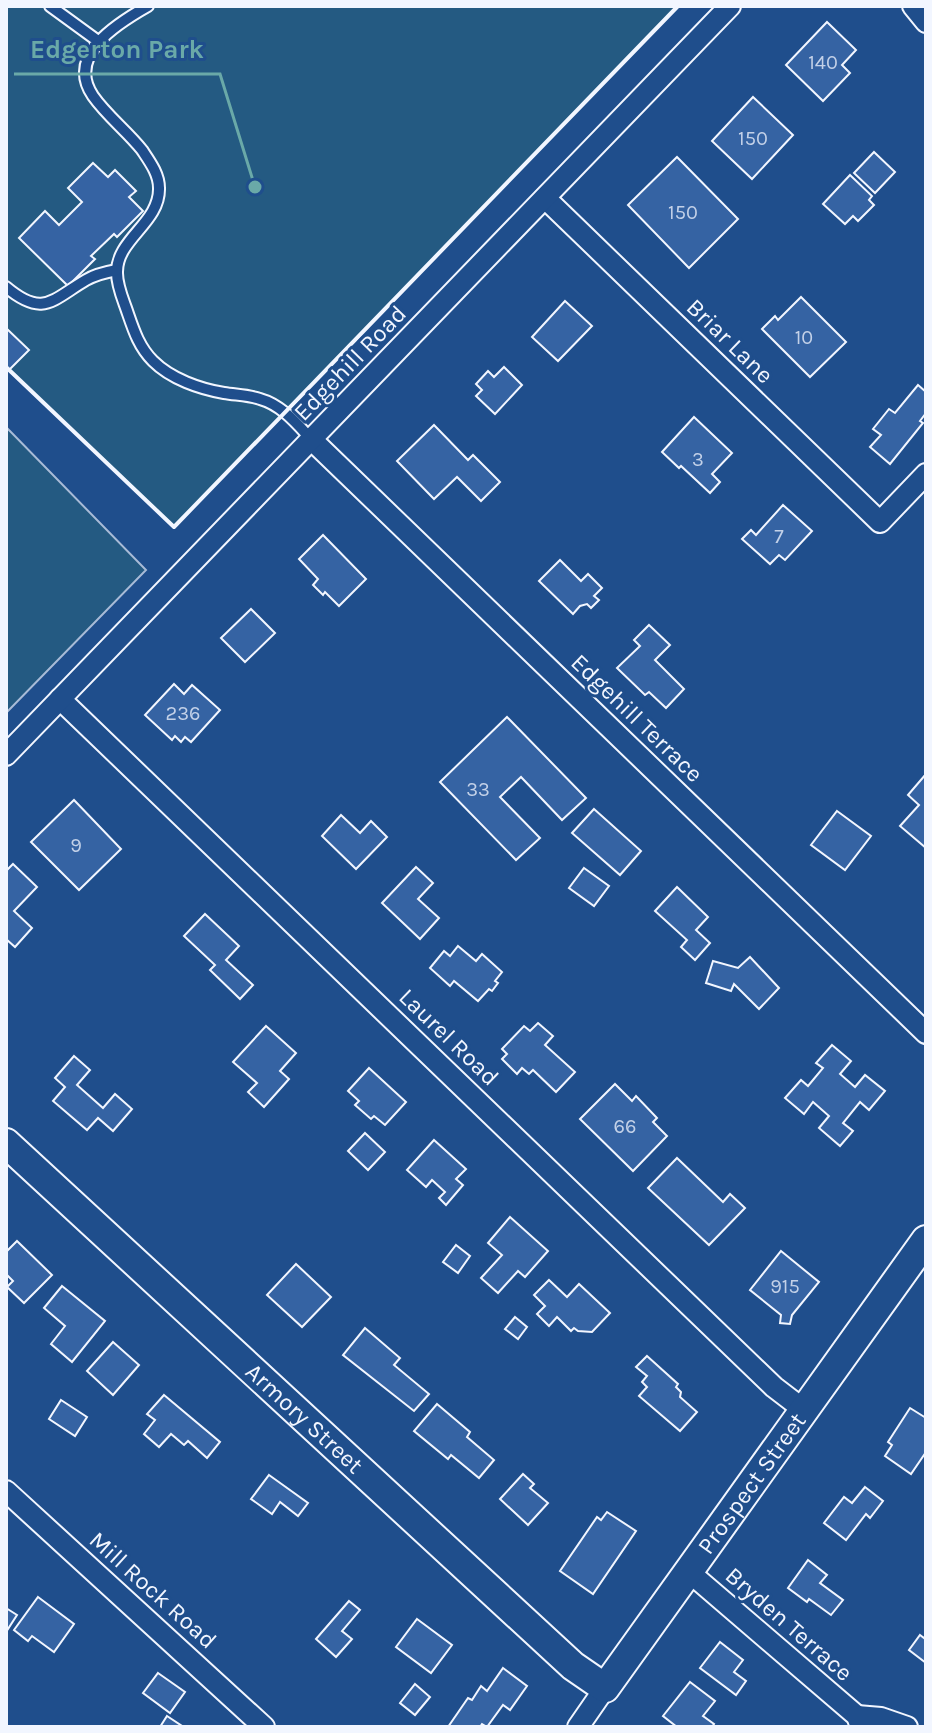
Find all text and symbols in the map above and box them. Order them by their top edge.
callout: Edgerton Park [14,24,220,74]
text: Edgerton Park [30,34,204,65]
house number: 140 [808,51,838,74]
house number: 150 [738,127,768,150]
house number: 150 [668,201,698,224]
street label: Briar Lane [681,293,779,389]
street label: Edgehill Road [288,299,412,427]
house number: 10 [795,326,813,349]
house number: 3 [692,448,704,471]
house number: 7 [774,525,784,548]
street label: Edgehill Terrace [565,648,709,788]
house number: 236 [166,702,200,725]
house number: 33 [466,778,490,801]
house number: 9 [70,834,82,857]
street label: Laurel Road [393,983,505,1091]
house number: 66 [614,1115,636,1138]
house number: 915 [770,1275,800,1298]
street label: Armory Street [240,1357,369,1479]
street label: Prospect Street [692,1407,812,1559]
street label: Mill Rock Road [84,1526,222,1654]
street label: Bryden Terrace [720,1561,858,1687]

